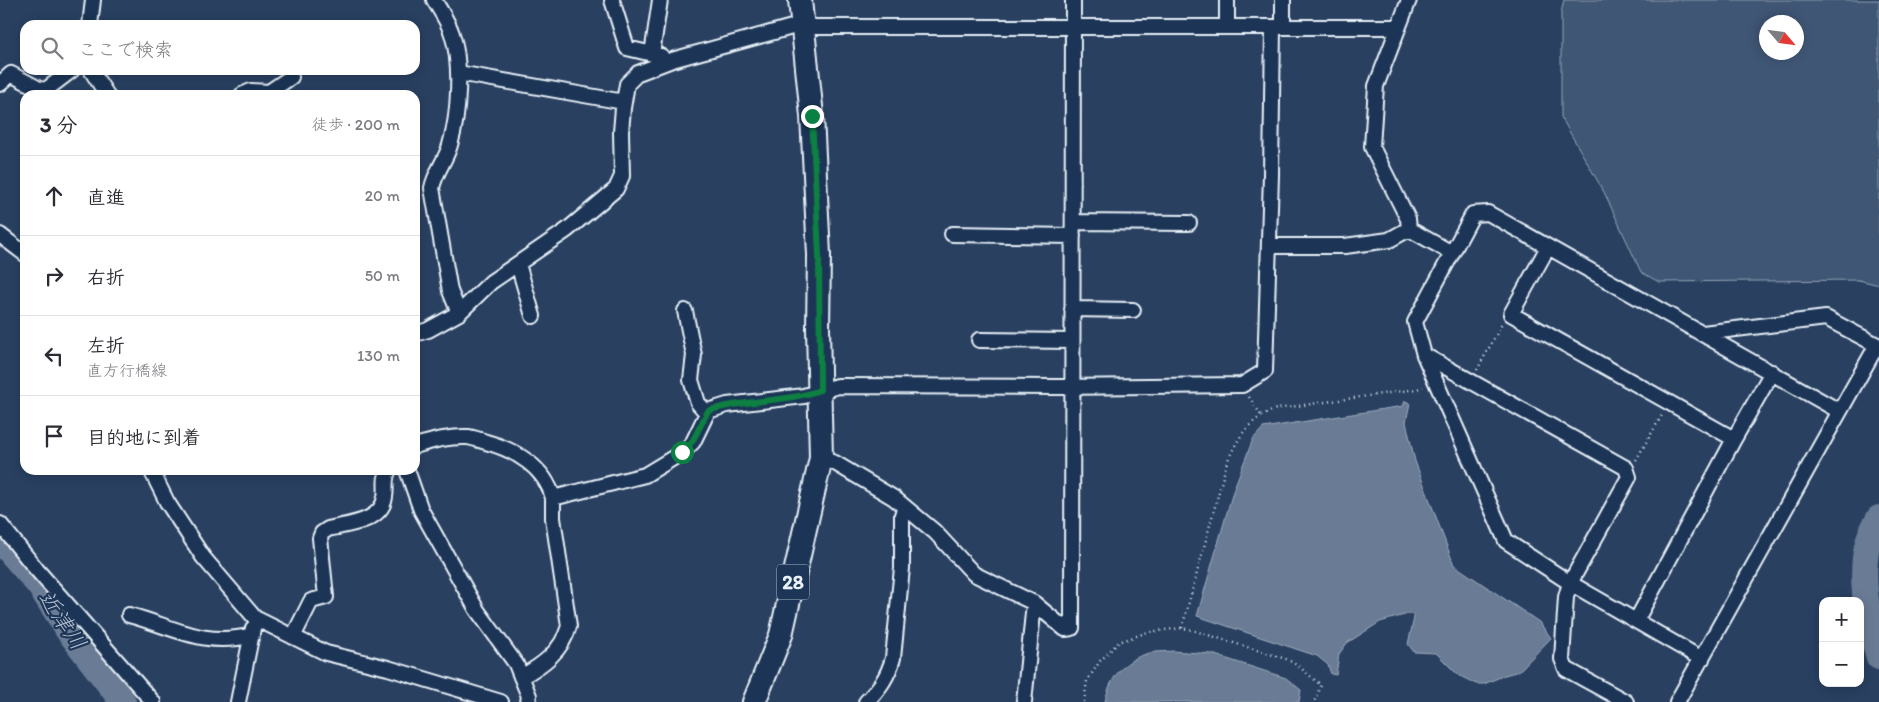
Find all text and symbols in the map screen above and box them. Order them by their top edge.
north arrow [1759,15,1804,60]
search box [20,20,420,75]
icon: search [38,34,66,62]
text: ここで検索 [78,38,173,61]
route end [801,105,824,128]
text: 3 分 [40,112,77,137]
text: 徒歩 · 200 m [312,115,400,134]
icon: ahead [40,182,68,210]
text: 直進 [87,186,125,209]
text: 20 m [365,186,400,205]
icon: right [40,262,68,290]
text: 右折 [87,266,125,289]
text: 50 m [365,266,400,285]
text: 左折 [87,334,125,357]
icon: left [40,342,68,370]
text: 130 m [357,346,400,365]
text: 直方行橋線 [87,361,167,380]
icon: arrive [40,422,68,450]
text: 目的地に到着 [87,426,201,449]
route start [671,441,694,464]
road number: 28 [777,564,809,600]
water label: 近津川 [33,585,92,655]
map controls [1819,597,1864,687]
button: + [1819,597,1864,642]
button: − [1819,642,1864,687]

